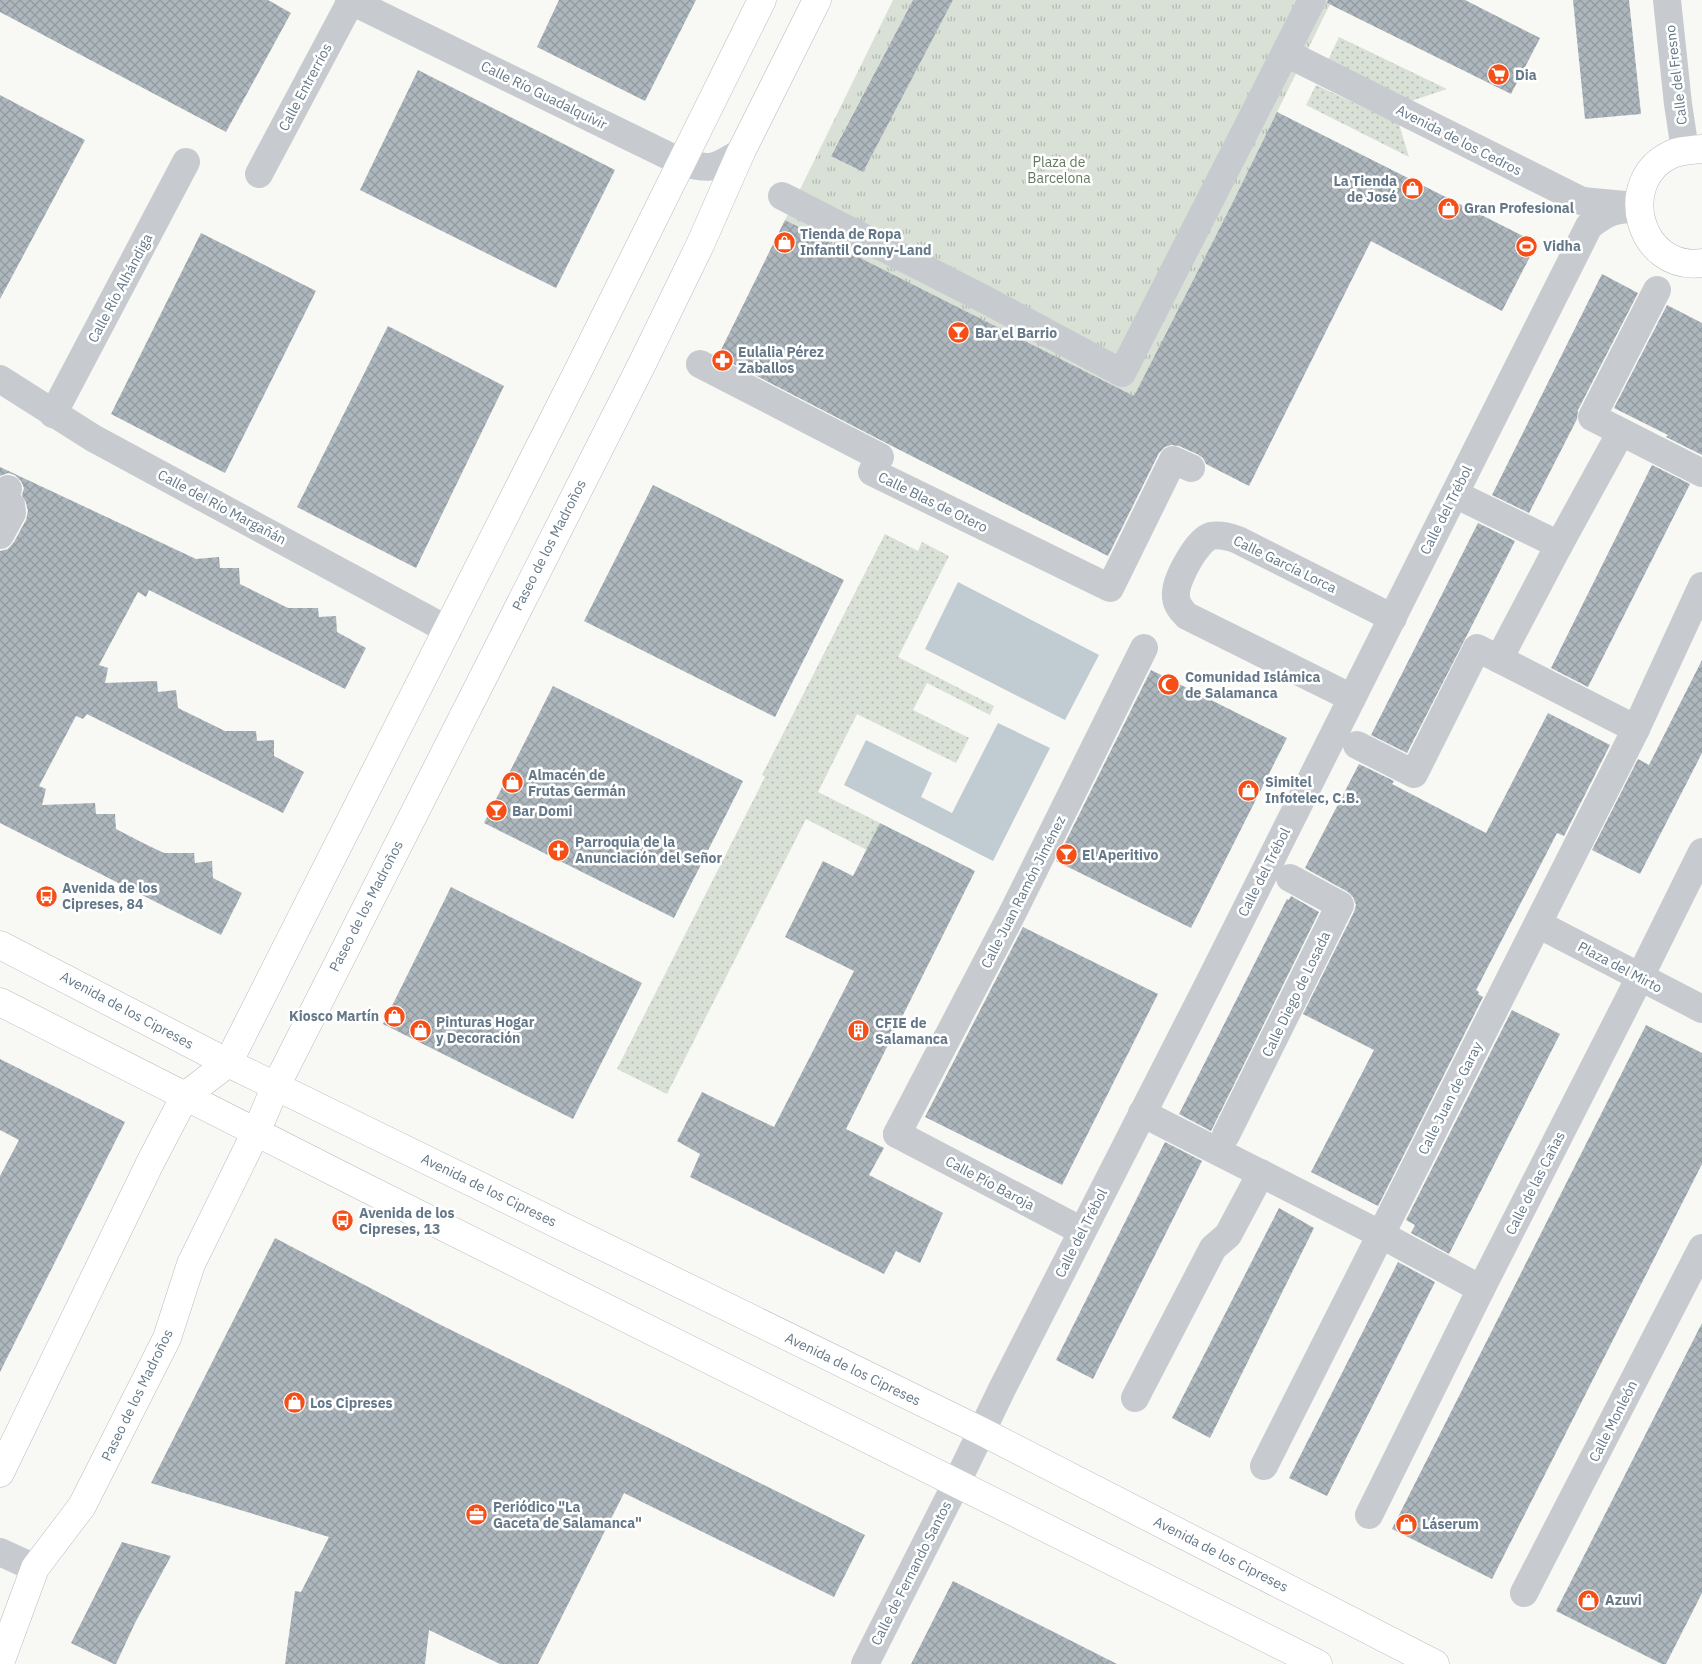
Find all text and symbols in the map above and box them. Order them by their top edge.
street label: Calle del Fresno [1661,24,1691,126]
street label: Calle Entrerríos [274,40,336,134]
street label: Calle Río Guadalquivir [478,57,610,133]
supermarket icon: Dia [1487,63,1511,87]
place label: Dia [1515,66,1537,84]
street label: Avenida de los Cedros [1393,101,1525,180]
park label: Plaza de Barcelona [1027,153,1091,187]
place label: La Tienda de José [1333,172,1397,206]
shop icon: La Tienda de José [1401,177,1425,201]
shop icon: Gran Profesional [1436,196,1460,220]
place label: Gran Profesional [1464,199,1574,217]
place label: Tienda de Ropa Infantil Conny-Land [800,225,932,259]
street label: Calle Río Alhándiga [84,230,157,346]
shop icon: Tienda de Ropa Infantil Conny-Land [772,230,796,254]
sports icon: Vidha [1515,234,1539,258]
place label: Vidha [1543,237,1581,255]
bar icon: Bar el Barrio [947,321,971,345]
place label: Bar el Barrio [975,324,1057,342]
place label: Eulalia Pérez Zaballos [738,343,824,377]
pharmacy icon: Eulalia Pérez Zaballos [710,348,734,372]
street label: Calle del Trébol [1416,462,1476,558]
street label: Calle del Río Margañán [155,465,289,549]
street label: Calle Blas de Otero [875,468,991,536]
street label: Paseo de los Madroños [508,476,590,614]
street label: Calle García Lorca [1230,531,1340,597]
place label: Comunidad Islámica de Salamanca [1185,668,1321,702]
mosque icon: Comunidad Islámica de Salamanca [1157,673,1181,697]
place label: Almacén de Frutas Germán [528,766,626,800]
shop icon: Almacén de Frutas Germán [500,771,524,795]
place label: Simitel Infotelec, C.B. [1265,773,1359,807]
shop icon: Simitel Infotelec, C.B. [1237,778,1261,802]
bar icon: Bar Domi [484,799,508,823]
place label: Bar Domi [512,802,572,820]
street label: Calle Juan Ramón Jiménez [977,812,1070,971]
street label: Calle del Trébol [1234,824,1294,920]
place label: Parroquia de la Anunciación del Señor [575,833,722,867]
street label: Paseo de los Madroños [325,837,407,975]
church icon: Parroquia de la Anunciación del Señor [547,838,571,862]
bar icon: El Aperitivo [1054,843,1078,867]
place label: El Aperitivo [1082,846,1158,864]
place label: Avenida de los Cipreses, 84 [62,879,157,913]
bus stop icon: Avenida de los Cipreses, 84 [34,884,58,908]
street label: Calle Diego de Losada [1258,928,1334,1060]
street label: Plaza del Mirto [1575,937,1665,997]
street label: Avenida de los Cipreses [57,967,197,1053]
shop icon: Kiosco Martín [383,1004,407,1028]
place label: Kiosco Martín [289,1007,379,1025]
place label: Pinturas Hogar y Decoración [436,1013,535,1047]
place label: CFIE de Salamanca [875,1014,948,1048]
shop icon: Pinturas Hogar y Decoración [408,1018,432,1042]
building icon: CFIE de Salamanca [847,1019,871,1043]
street label: Calle Juan de Garay [1414,1039,1486,1157]
street label: Calle de las Cañas [1501,1128,1569,1238]
street label: Avenida de los Cipreses [418,1149,560,1231]
street label: Calle Pío Baroja [942,1152,1038,1214]
street label: Calle del Trébol [1051,1185,1111,1281]
place label: Avenida de los Cipreses, 13 [359,1204,454,1238]
bus stop icon: Avenida de los Cipreses, 13 [331,1209,355,1233]
street label: Paseo de los Madroños [97,1326,177,1464]
street label: Avenida de los Cipreses [782,1328,924,1410]
street label: Calle Monleón [1585,1377,1641,1465]
shop icon: Los Cipreses [282,1391,306,1415]
place label: Los Cipreses [310,1394,393,1412]
place label: Periódico "La Gaceta de Salamanca" [493,1498,642,1532]
street label: Calle de Fernando Santos [867,1498,955,1648]
office icon: Periódico "La Gaceta de Salamanca" [465,1503,489,1527]
street label: Avenida de los Cipreses [1151,1512,1292,1596]
shop icon: Láserum [1394,1512,1418,1536]
place label: Láserum [1422,1515,1479,1533]
shop icon: Azuvi [1577,1588,1601,1612]
place label: Azuvi [1605,1591,1642,1609]

